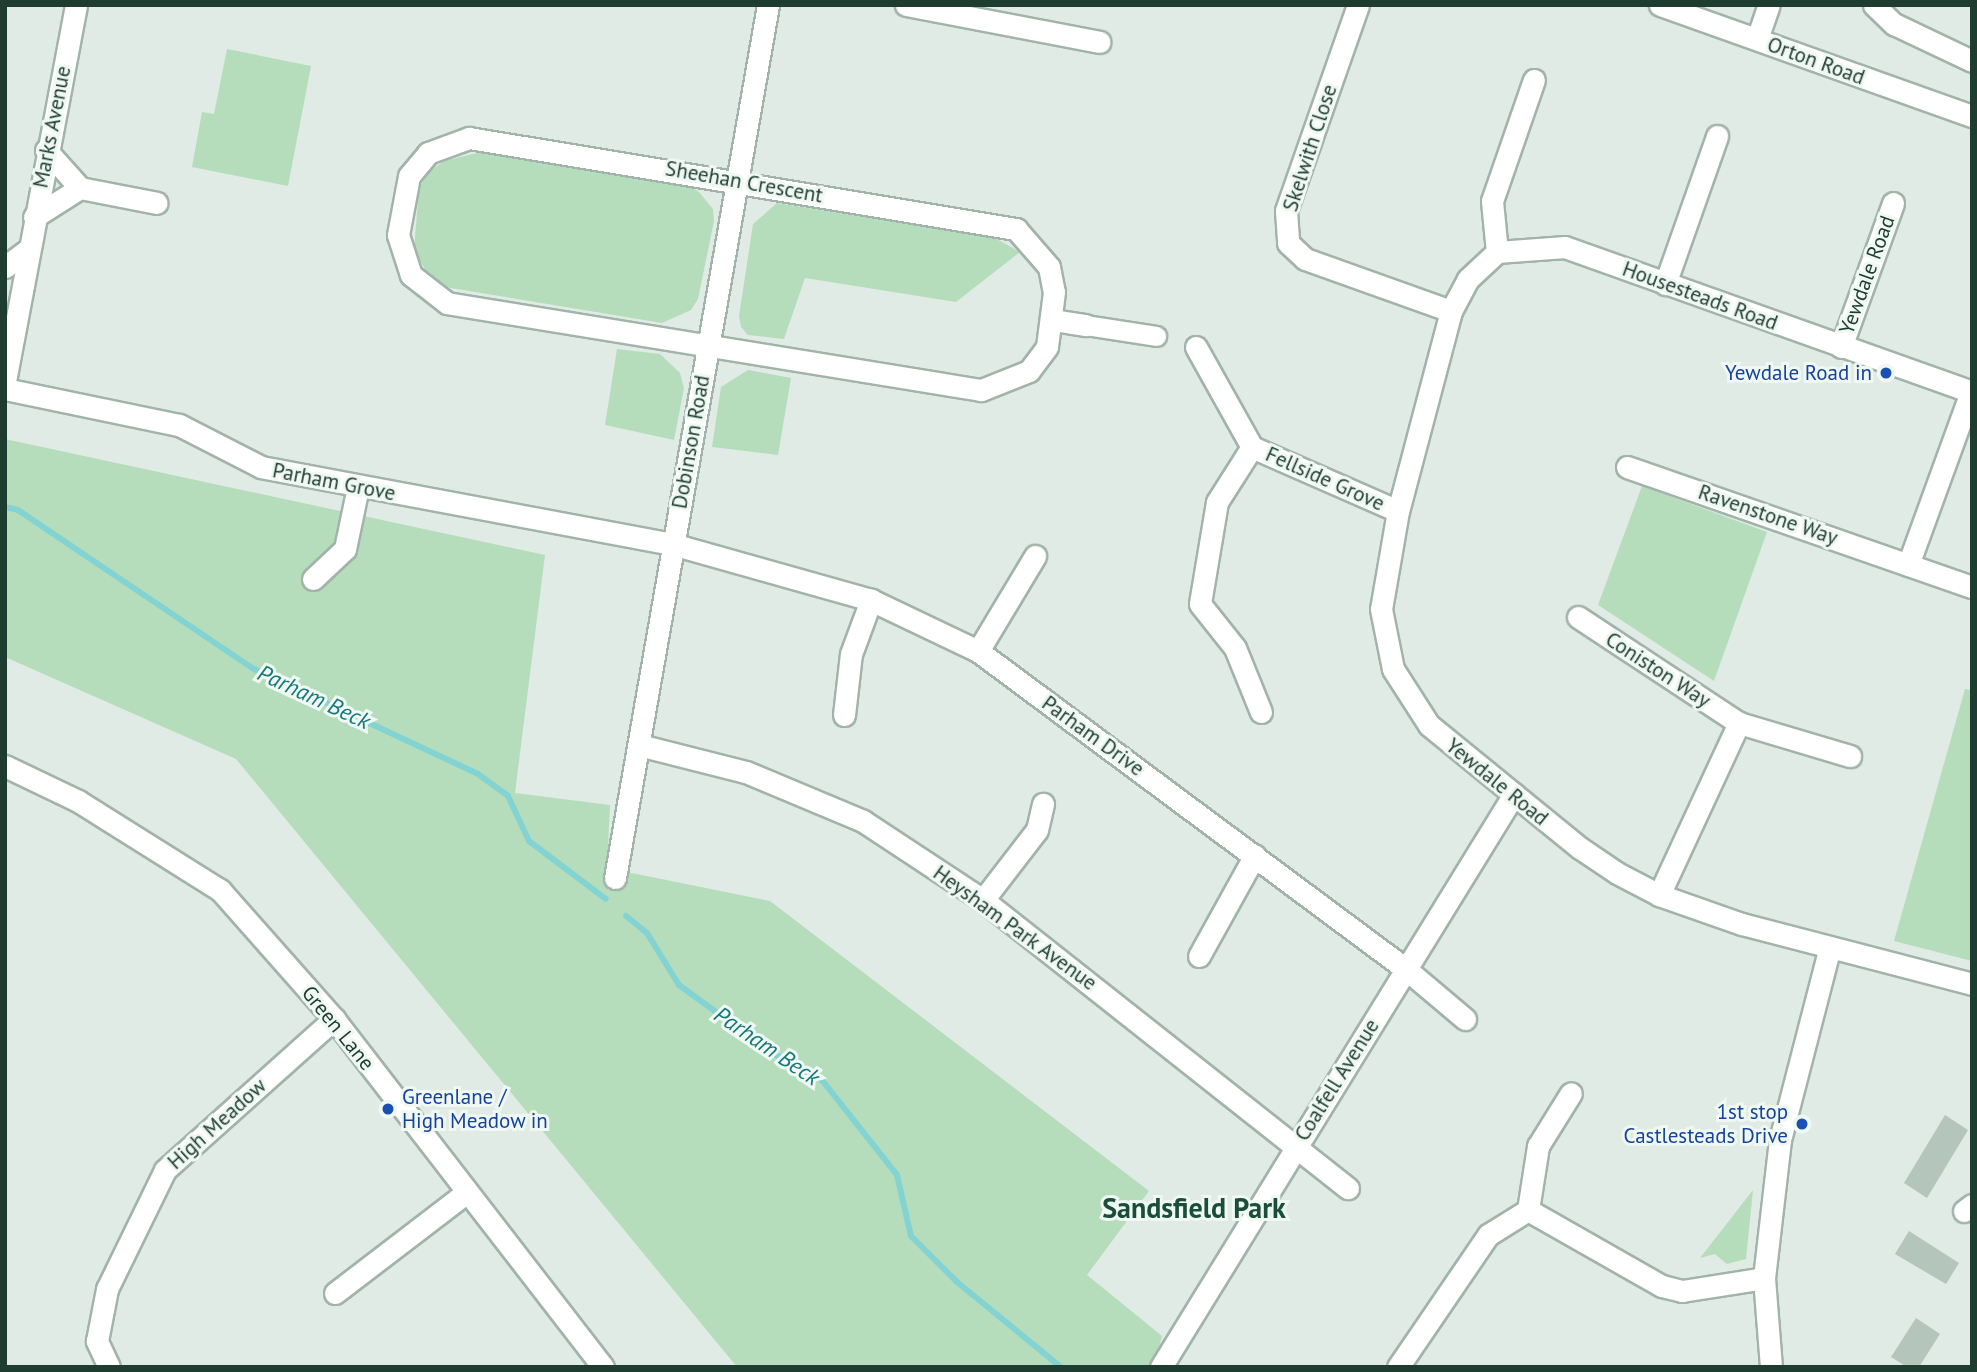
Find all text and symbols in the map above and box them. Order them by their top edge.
street label: Orton Road [1764,32,1868,90]
street label: Marks Avenue [28,64,76,190]
street label: Skelwith Close [1278,81,1342,215]
street label: Sheehan Crescent [663,156,825,208]
street label: Yewdale Road [1834,212,1900,338]
street label: Housesteads Road [1619,256,1781,336]
place label: Yewdale Road in [1725,360,1872,386]
marker: Yewdale Road in [1878,365,1894,381]
street label: Dobinson Road [667,373,715,511]
street label: Fellside Grove [1262,442,1388,516]
street label: Parham Grove [270,458,398,506]
street label: Ravenstone Way [1695,479,1841,551]
street label: Coniston Way [1601,627,1715,713]
water label: Parham Beck [253,659,375,735]
street label: Parham Drive [1037,690,1149,782]
street label: Yewdale Road [1441,733,1553,831]
street label: Heysham Park Avenue [928,860,1102,996]
street label: Green Lane [296,981,380,1075]
water label: Parham Beck [709,1001,825,1091]
street label: Coalfell Avenue [1289,1014,1385,1146]
street label: High Meadow [163,1073,271,1175]
place label: Greenlane / High Meadow in [402,1084,548,1134]
place label: 1st stop Castlesteads Drive [1624,1099,1788,1149]
marker: Greenlane / High Meadow in [380,1101,396,1117]
marker: 1st stop Castlesteads Drive [1794,1116,1810,1132]
district label: Sandsfield Park [1102,1191,1286,1225]

